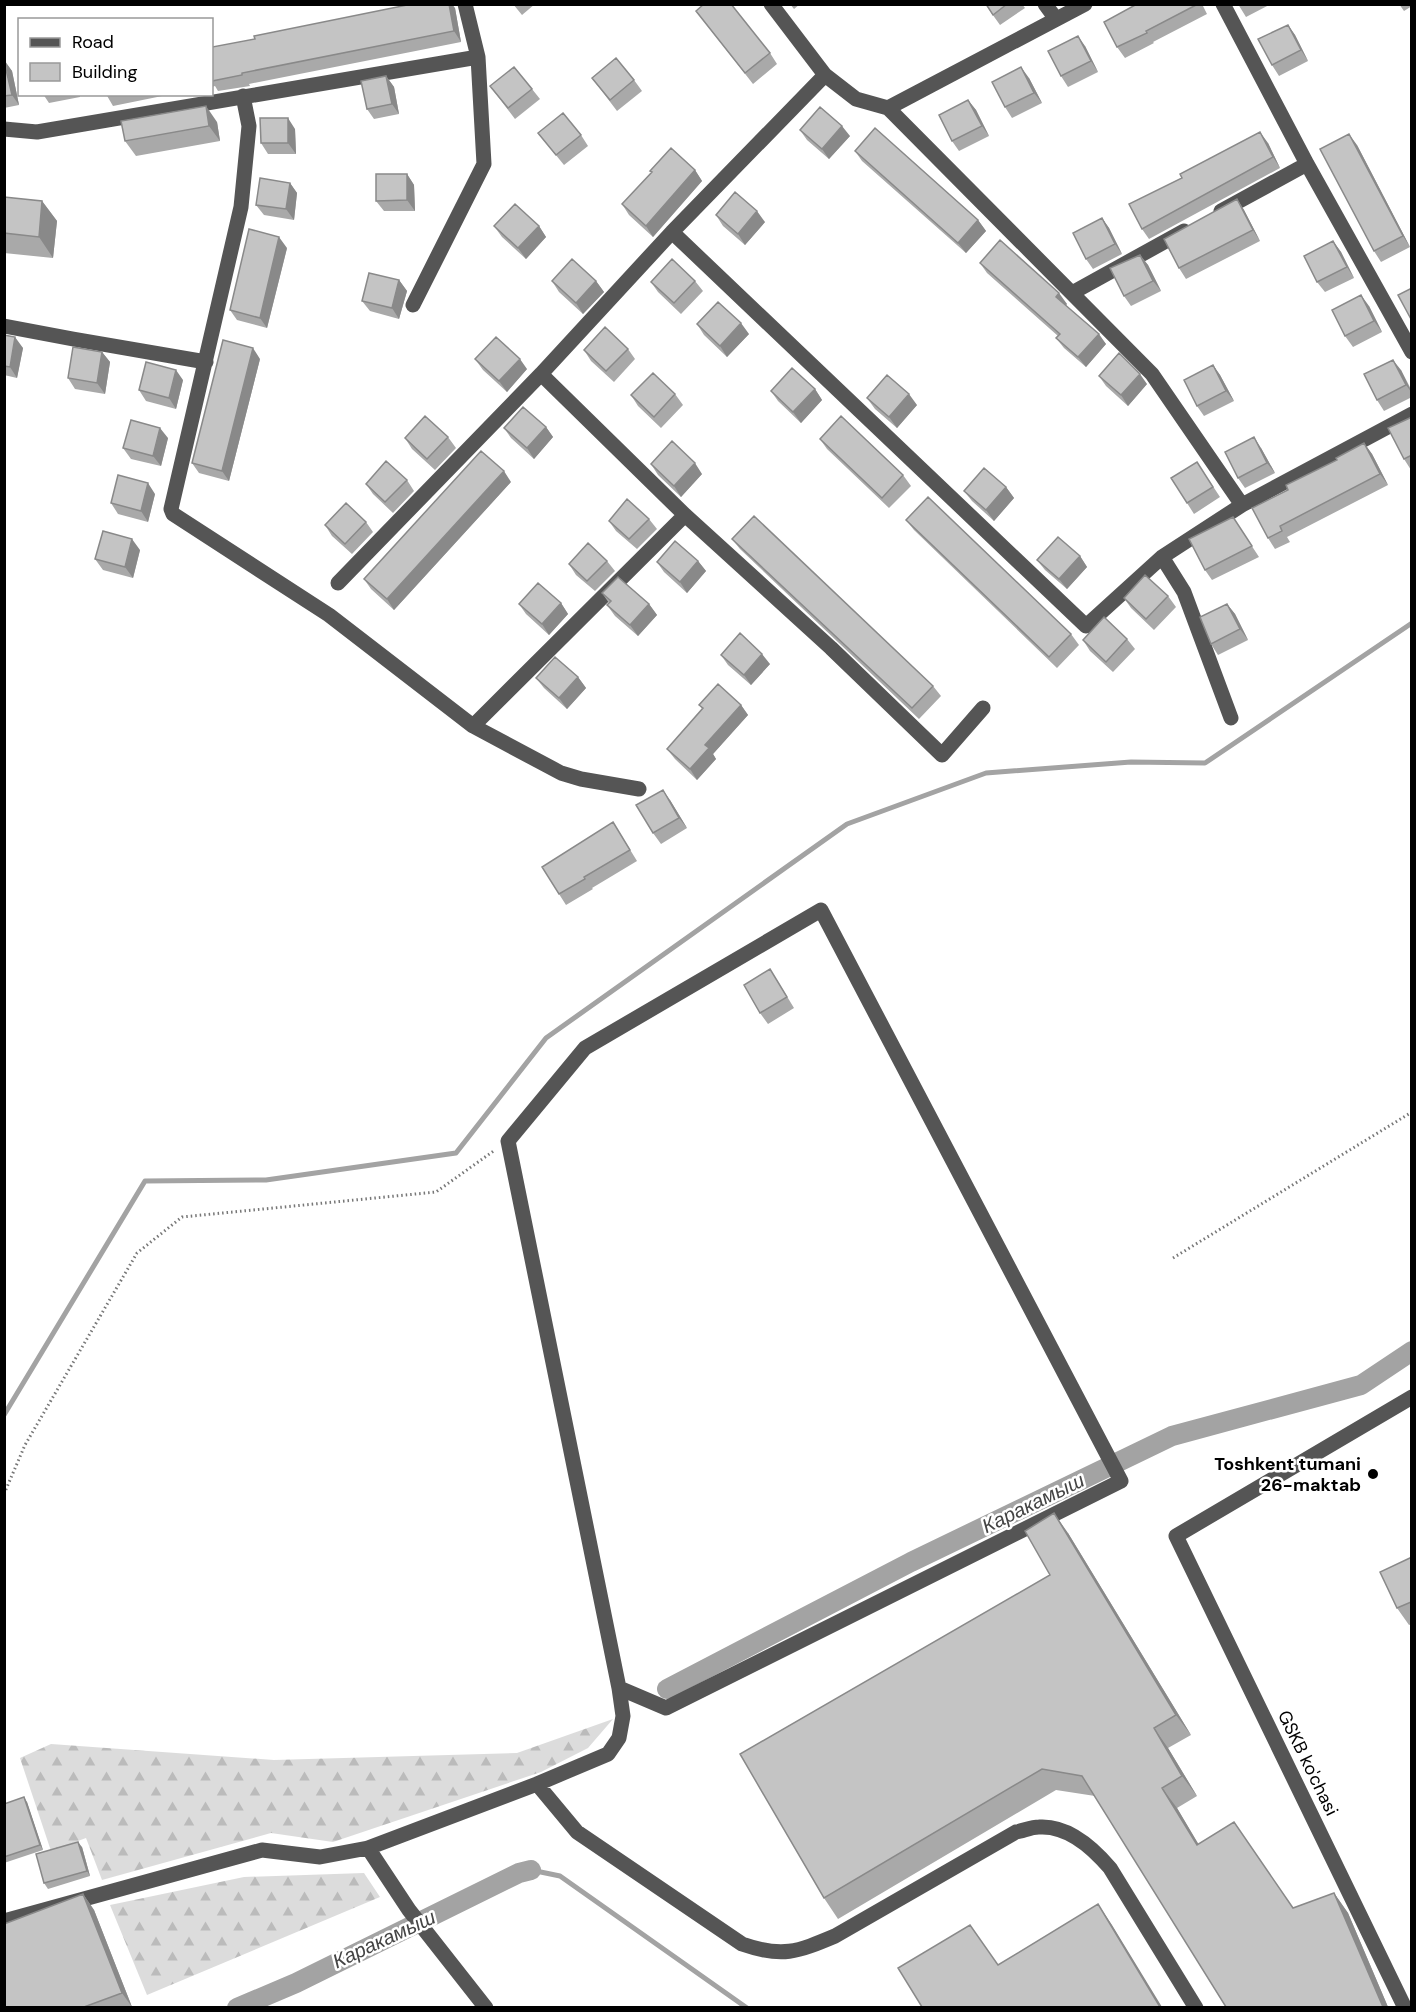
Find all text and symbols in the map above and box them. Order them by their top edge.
legend [18,18,213,96]
text: Road [72,30,114,54]
text: Building [72,60,137,84]
place label: Toshkent tumani 26-maktab [1214,1452,1361,1497]
water label: Каракамыш [978,1467,1089,1539]
marker: Toshkent tumani 26-maktab [1366,1467,1380,1481]
street label: GSKB ko'chasi [1272,1706,1344,1820]
water label: Каракамыш [328,1904,440,1974]

